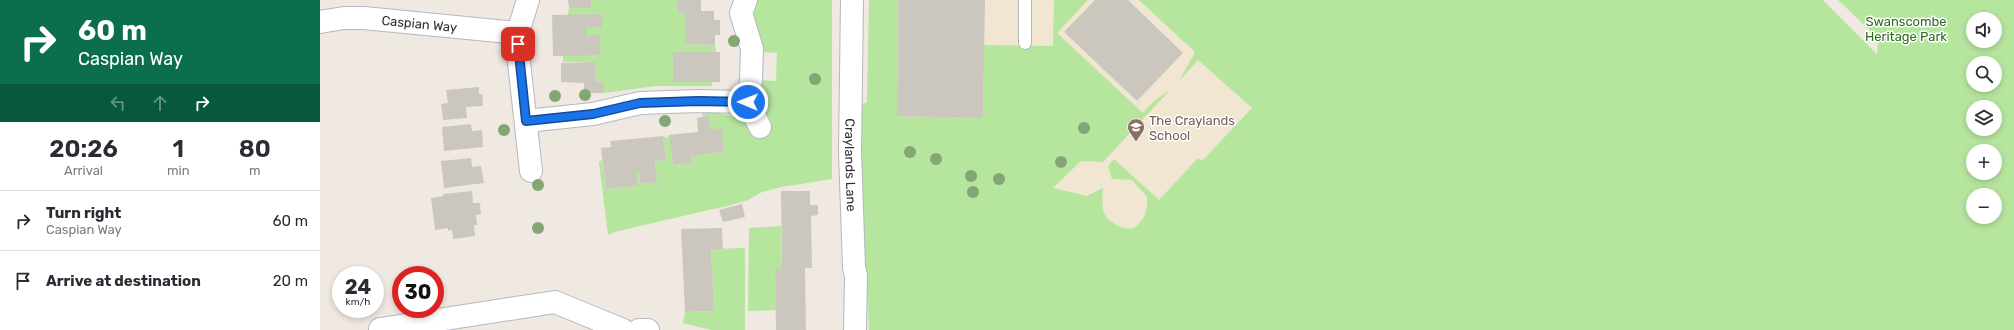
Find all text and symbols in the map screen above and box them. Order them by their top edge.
map controls [1966,12,2002,224]
button: sound [1966,12,2002,48]
street label: Caspian Way [381,13,458,35]
text: 60 m [78,14,147,47]
park label: Swanscombe Heritage Park [1865,14,1947,45]
icon: right [12,16,64,68]
pin [501,27,535,61]
icon: arrive [507,33,529,55]
text: Caspian Way [78,48,183,70]
button: search [1966,56,2002,92]
position arrow [727,81,769,123]
icon: left [107,92,129,114]
icon: ahead [149,92,171,114]
icon: right [191,92,213,114]
button: layers [1966,100,2002,136]
place label: The Craylands School [1149,113,1235,143]
school or university icon: The Craylands School [1126,117,1146,142]
street label: Craylands Lane [842,118,859,212]
text: 20:26 [49,135,118,163]
text: 1 [173,135,184,163]
text: 80 [239,135,271,163]
button: + [1966,144,2002,180]
text: Arrival [64,163,103,178]
text: min [167,163,190,178]
text: m [249,163,261,178]
button: − [1966,188,2002,224]
text: Turn right [46,204,121,222]
icon: right [12,210,34,232]
text: 60 m [272,212,308,230]
text: Caspian Way [46,222,122,237]
speed limit sign: 30 [392,266,444,318]
icon: arrive [12,270,34,292]
text: Arrive at destination [46,272,201,290]
text: 20 m [273,272,308,290]
text: 24 [345,275,371,299]
text: km/h [346,296,370,308]

